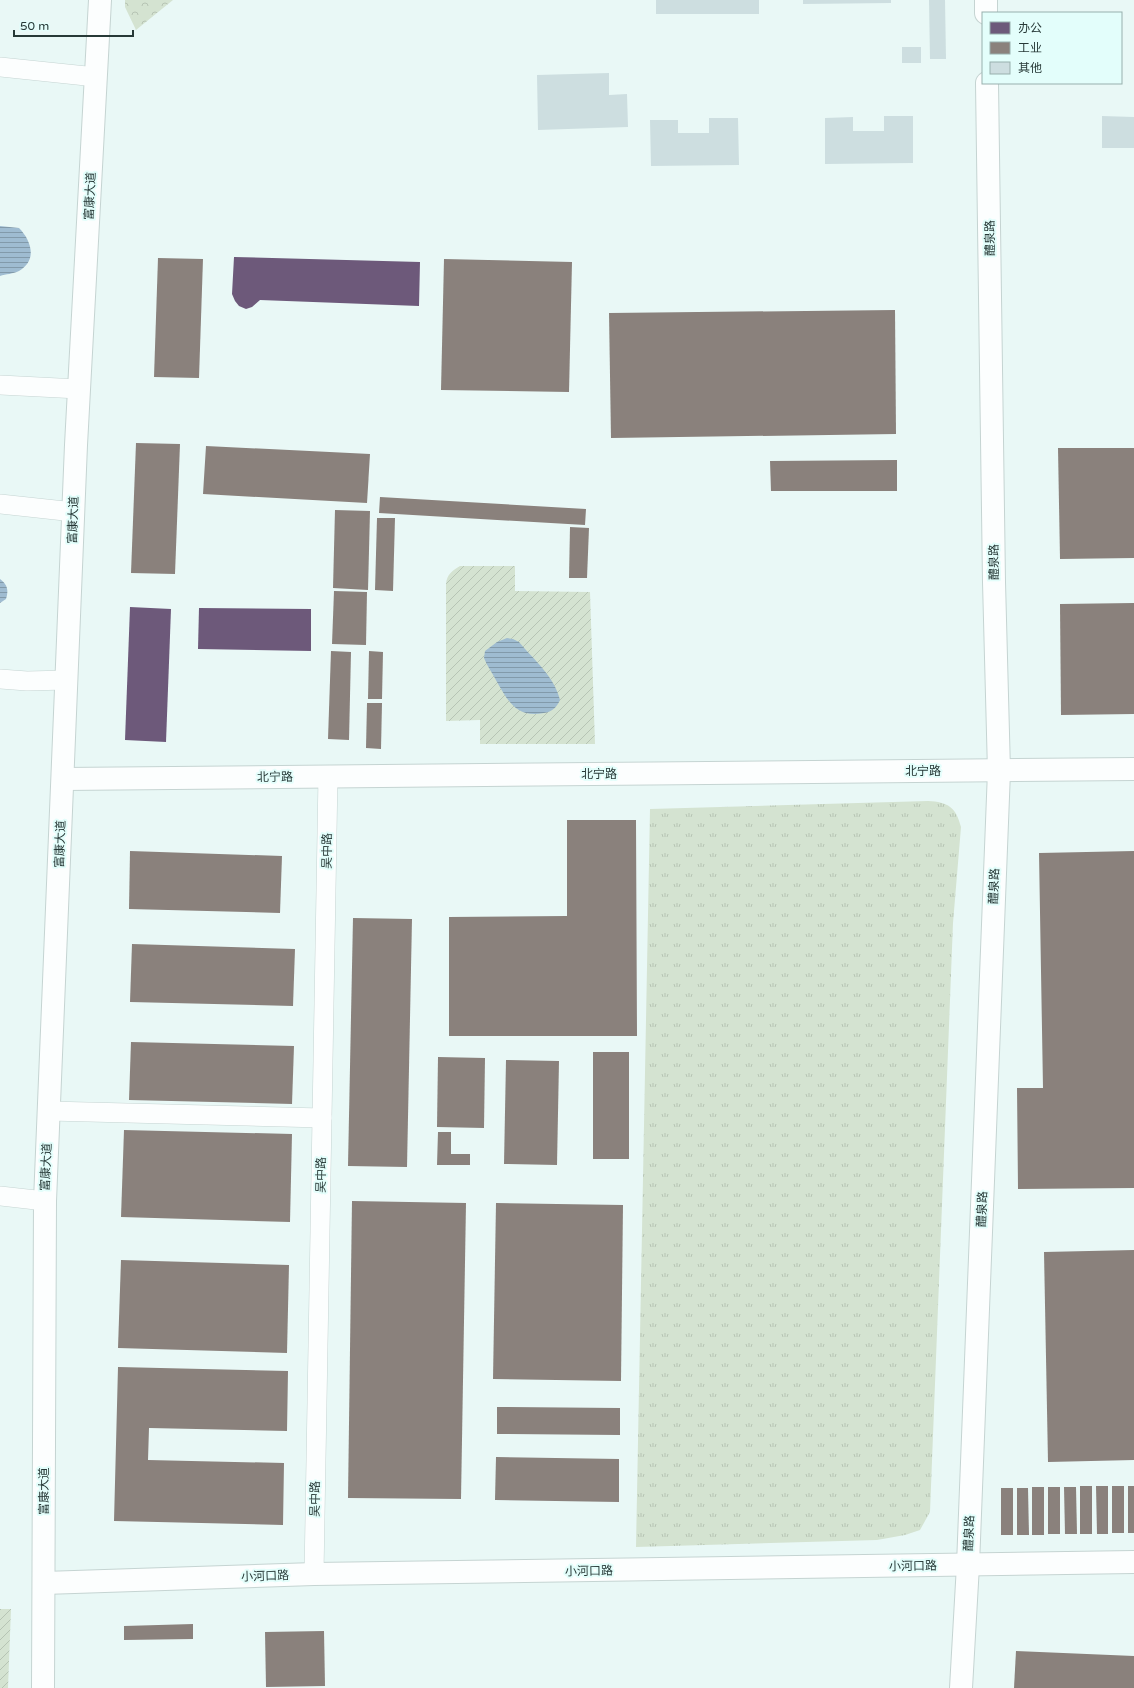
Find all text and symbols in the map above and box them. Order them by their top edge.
scale bar [14,12,133,38]
legend [982,12,1122,84]
text: 50 m [20,19,49,33]
text: 办公 [1018,21,1042,35]
text: 工业 [1018,41,1042,55]
text: 其他 [1018,61,1042,75]
street label: 富康大道 [82,172,98,220]
street label: 醴泉路 [983,220,997,256]
street label: 富康大道 [65,496,81,544]
street label: 醴泉路 [987,544,1001,580]
street label: 北宁路 [905,764,941,778]
street label: 北宁路 [581,767,617,781]
street label: 北宁路 [257,770,293,784]
street label: 富康大道 [52,820,68,868]
street label: 吴中路 [320,833,334,869]
street label: 醴泉路 [986,868,1002,904]
street label: 富康大道 [38,1143,54,1191]
street label: 吴中路 [314,1157,328,1193]
street label: 醴泉路 [974,1191,990,1227]
street label: 富康大道 [37,1467,51,1515]
street label: 吴中路 [308,1481,322,1517]
street label: 醴泉路 [961,1515,977,1551]
street label: 小河口路 [889,1559,937,1573]
street label: 小河口路 [565,1564,613,1578]
street label: 小河口路 [241,1568,289,1584]

